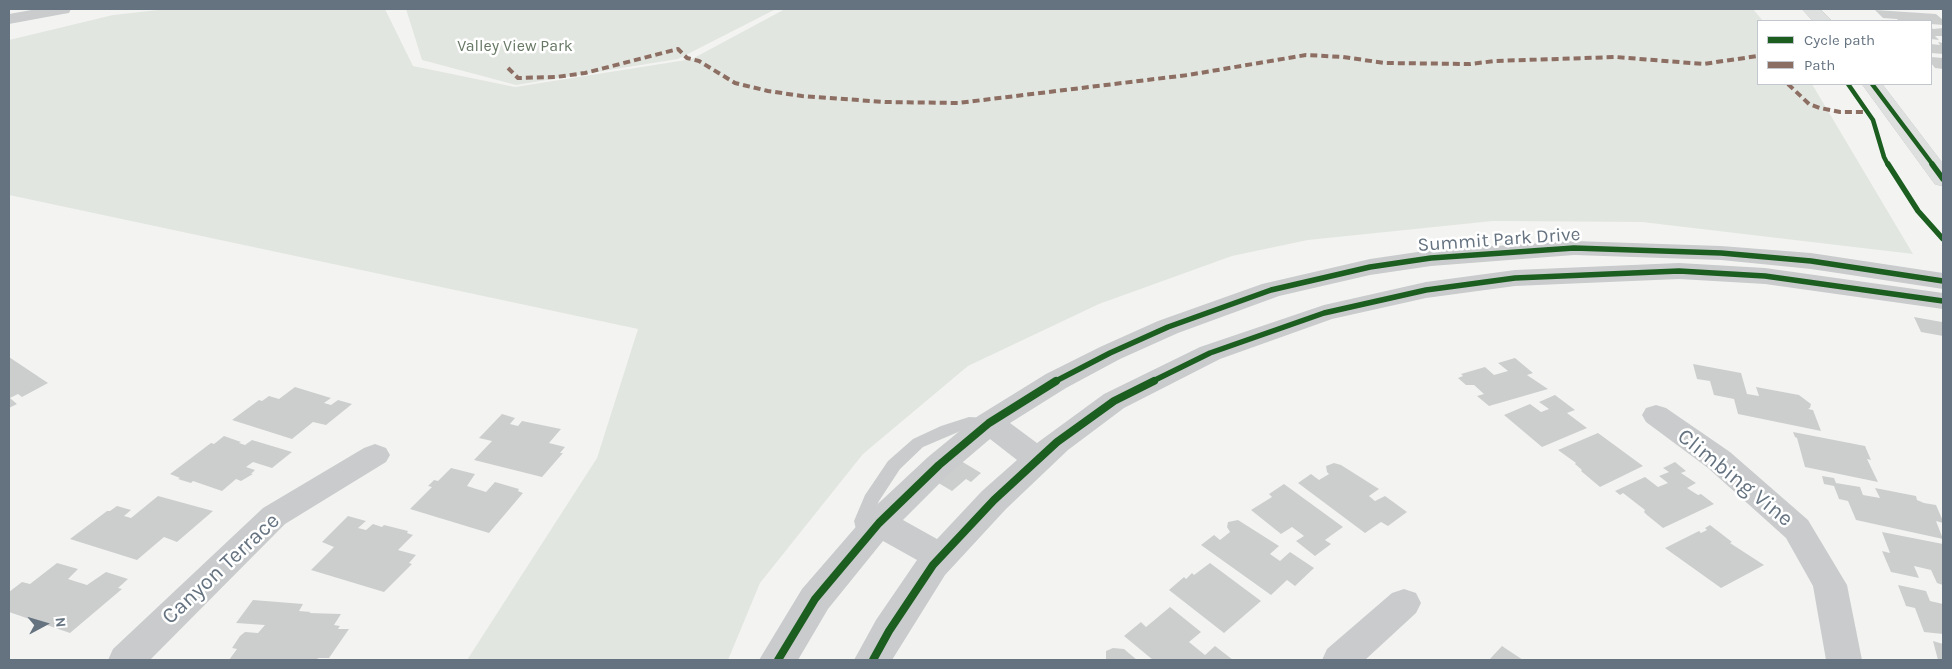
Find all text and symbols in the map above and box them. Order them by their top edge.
legend [1757,20,1932,85]
text: Cycle path [1804,31,1875,49]
park label: Valley View Park [457,36,573,56]
text: Path [1804,56,1835,74]
street label: Summit Park Drive [1417,223,1581,257]
street label: Climbing Vine [1672,423,1798,533]
street label: Canyon Terrace [157,508,285,630]
north arrow [20,599,70,649]
text: N [51,616,69,628]

